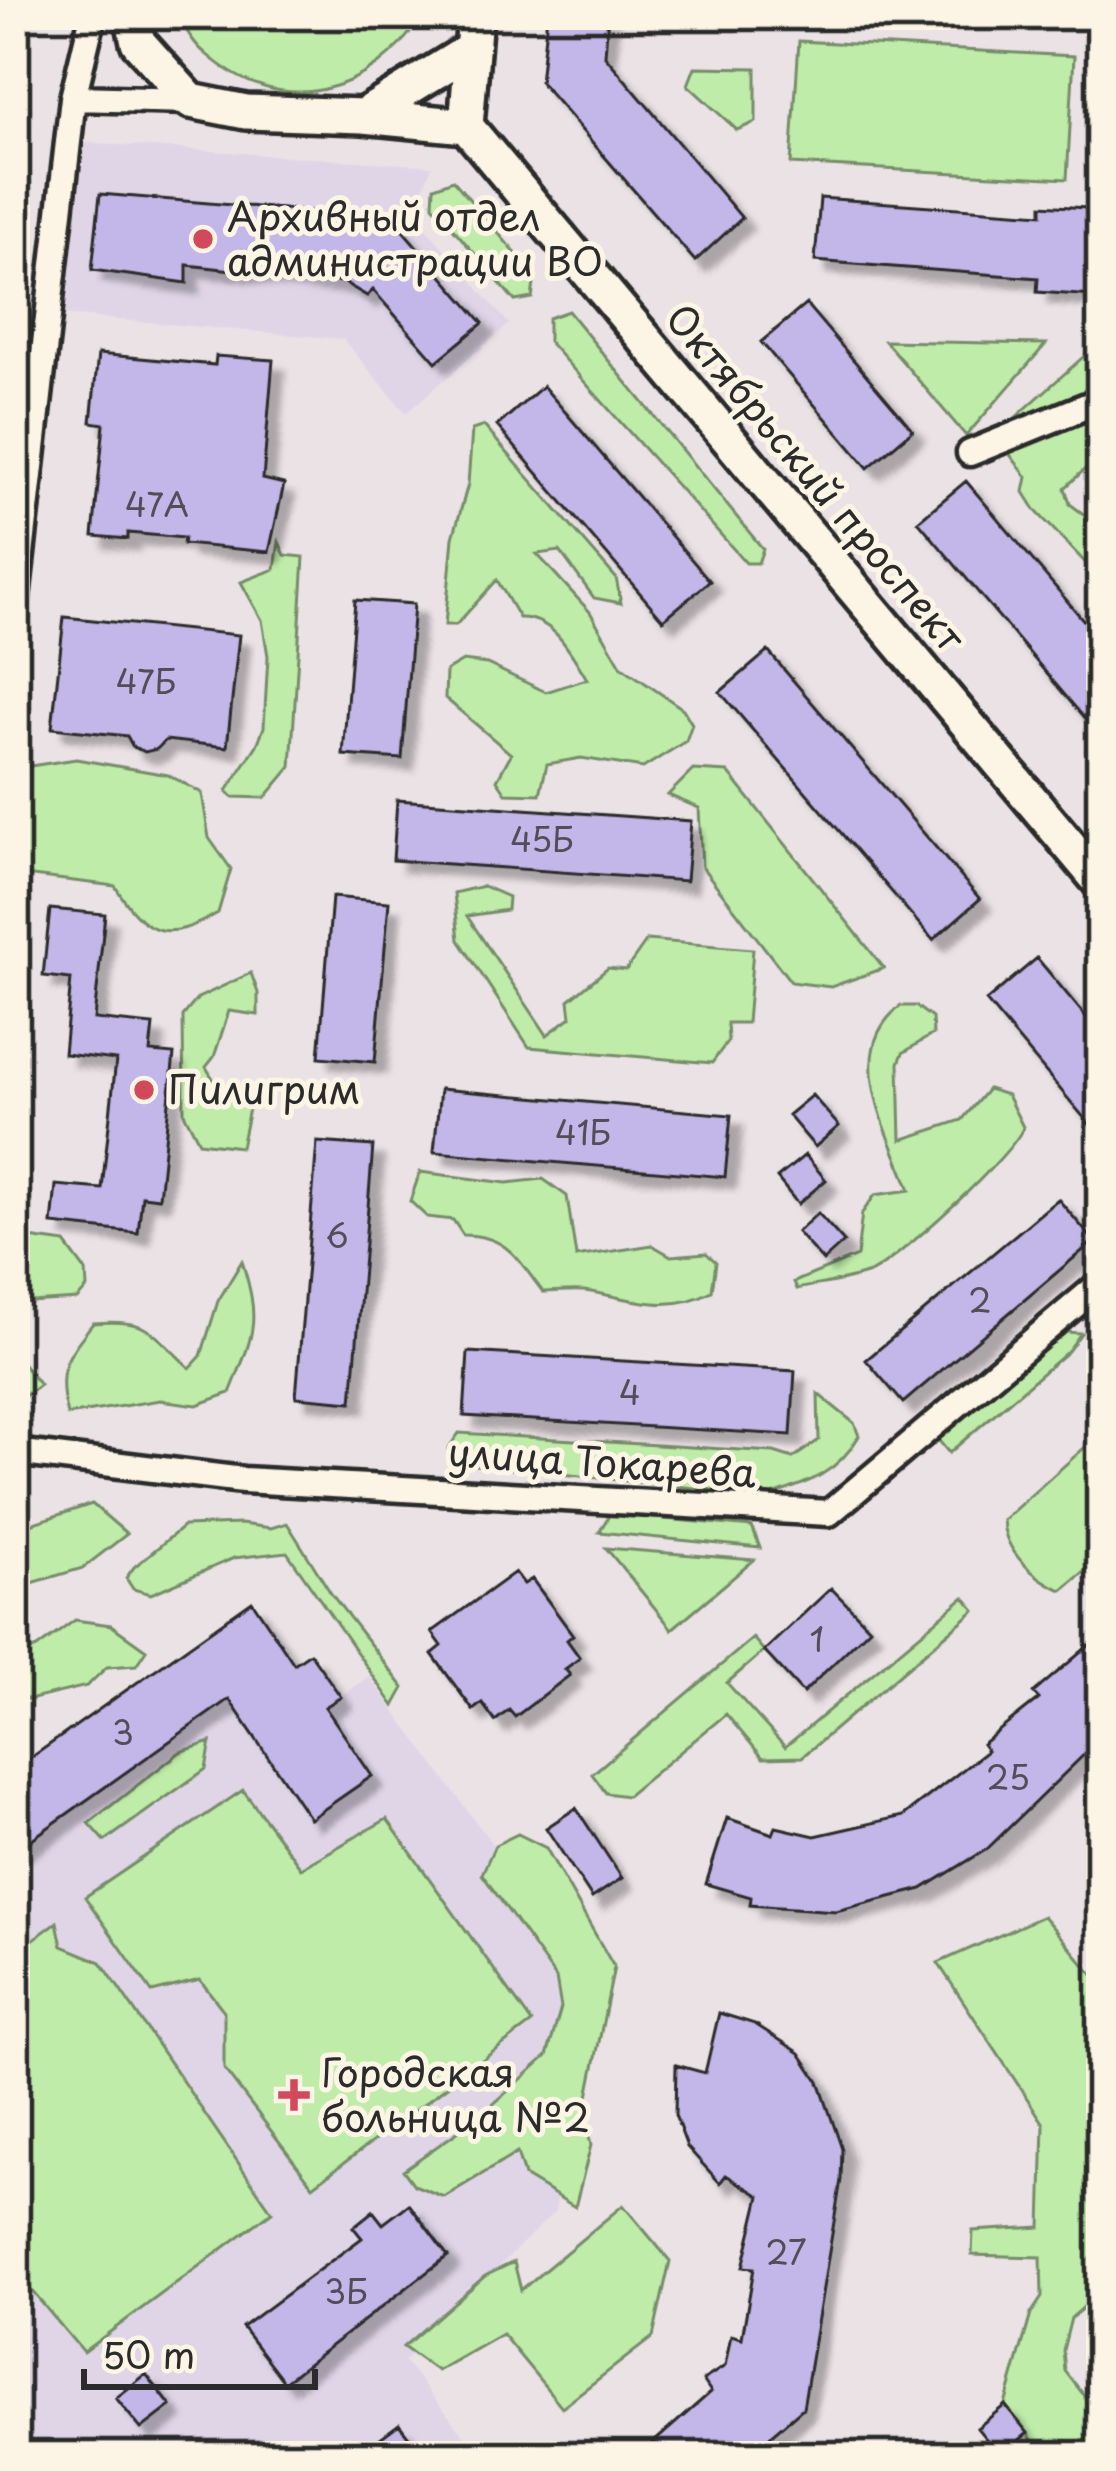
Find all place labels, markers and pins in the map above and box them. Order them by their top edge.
place label: Архивный отдел администрации ВО [227,185,603,289]
marker: Архивный отдел администрации ВО [190,226,216,252]
place label: Пилигрим [168,1058,361,1117]
marker: Пилигрим [131,1077,157,1103]
place label: Городская больница №2 [321,2041,590,2145]
marker: Городская больница №2 [278,2079,310,2111]

